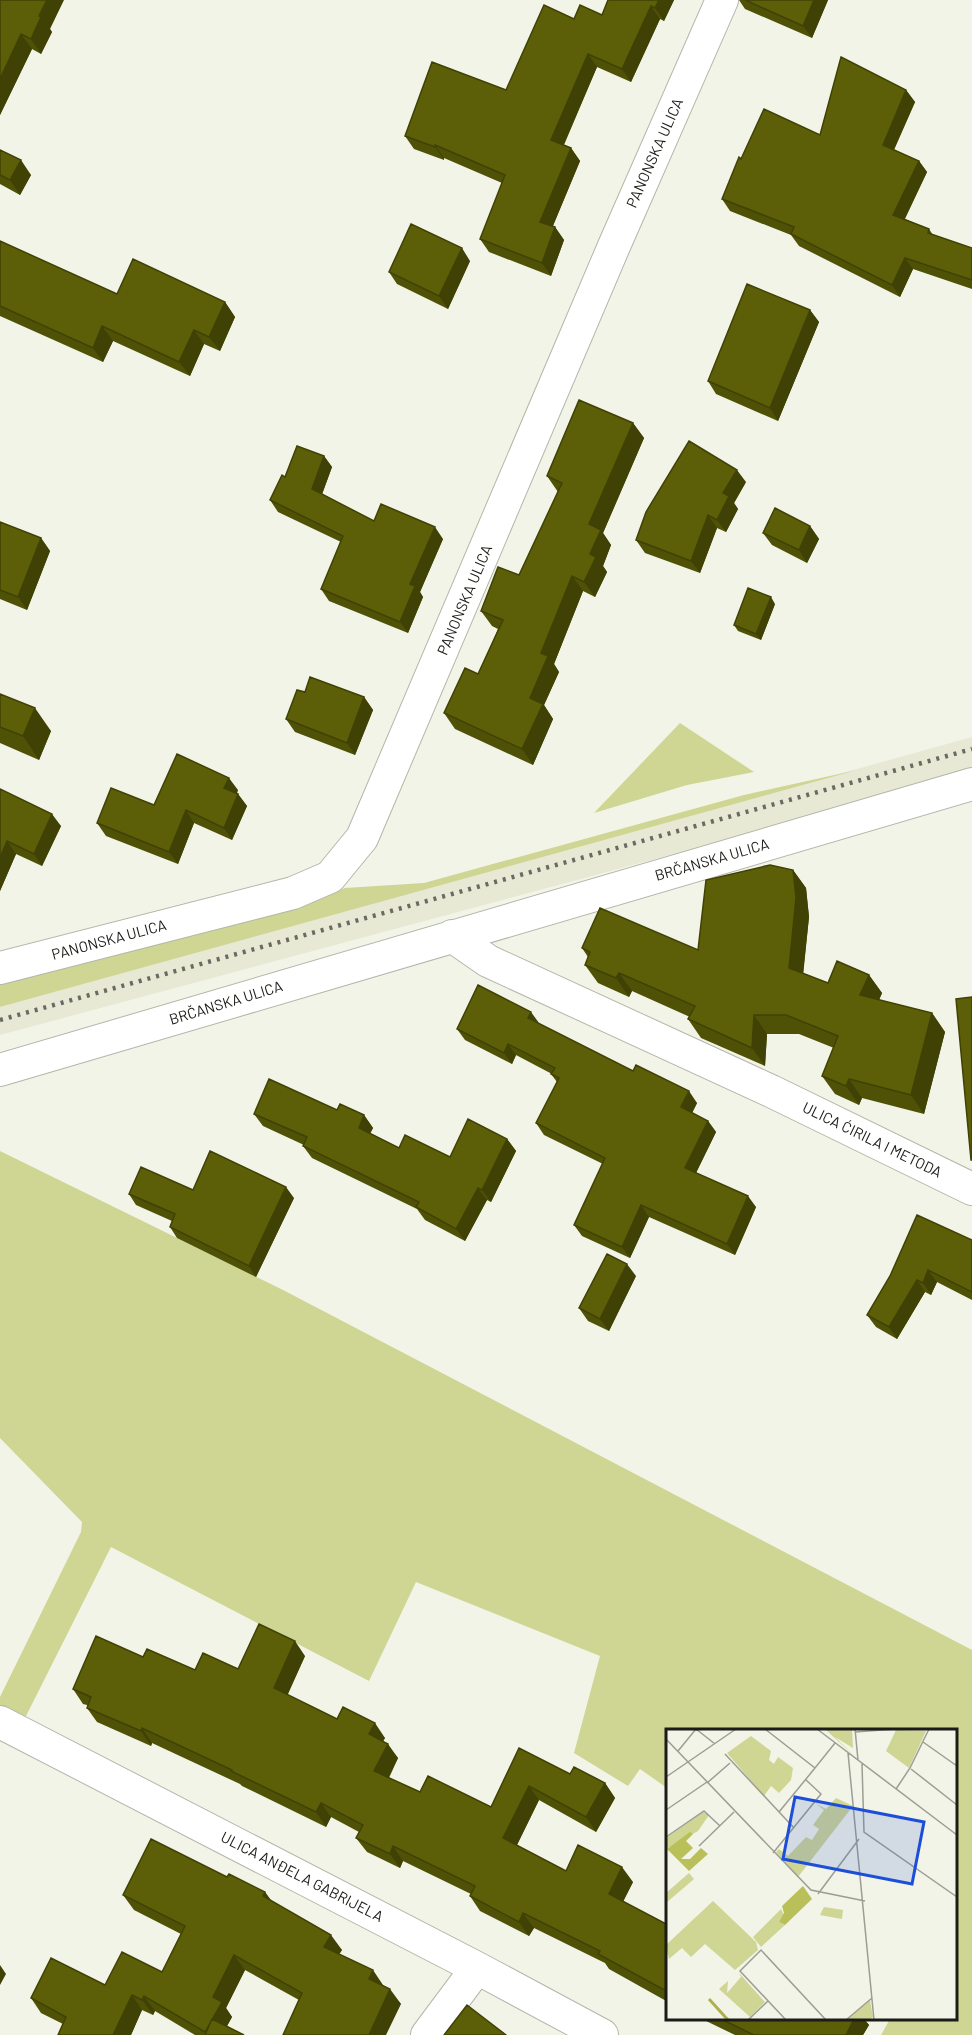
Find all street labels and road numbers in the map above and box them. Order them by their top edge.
street label: PANONSKA ULICA [622,95,686,210]
street label: PANONSKA ULICA [433,542,495,657]
street label: BRČANSKA ULICA [653,834,771,884]
street label: PANONSKA ULICA [49,915,168,963]
street label: BRČANSKA ULICA [167,976,285,1028]
street label: ULICA ĆIRILA I METODA [800,1098,945,1181]
street label: ULICA ANĐELA GABRIJELA [218,1827,387,1925]

